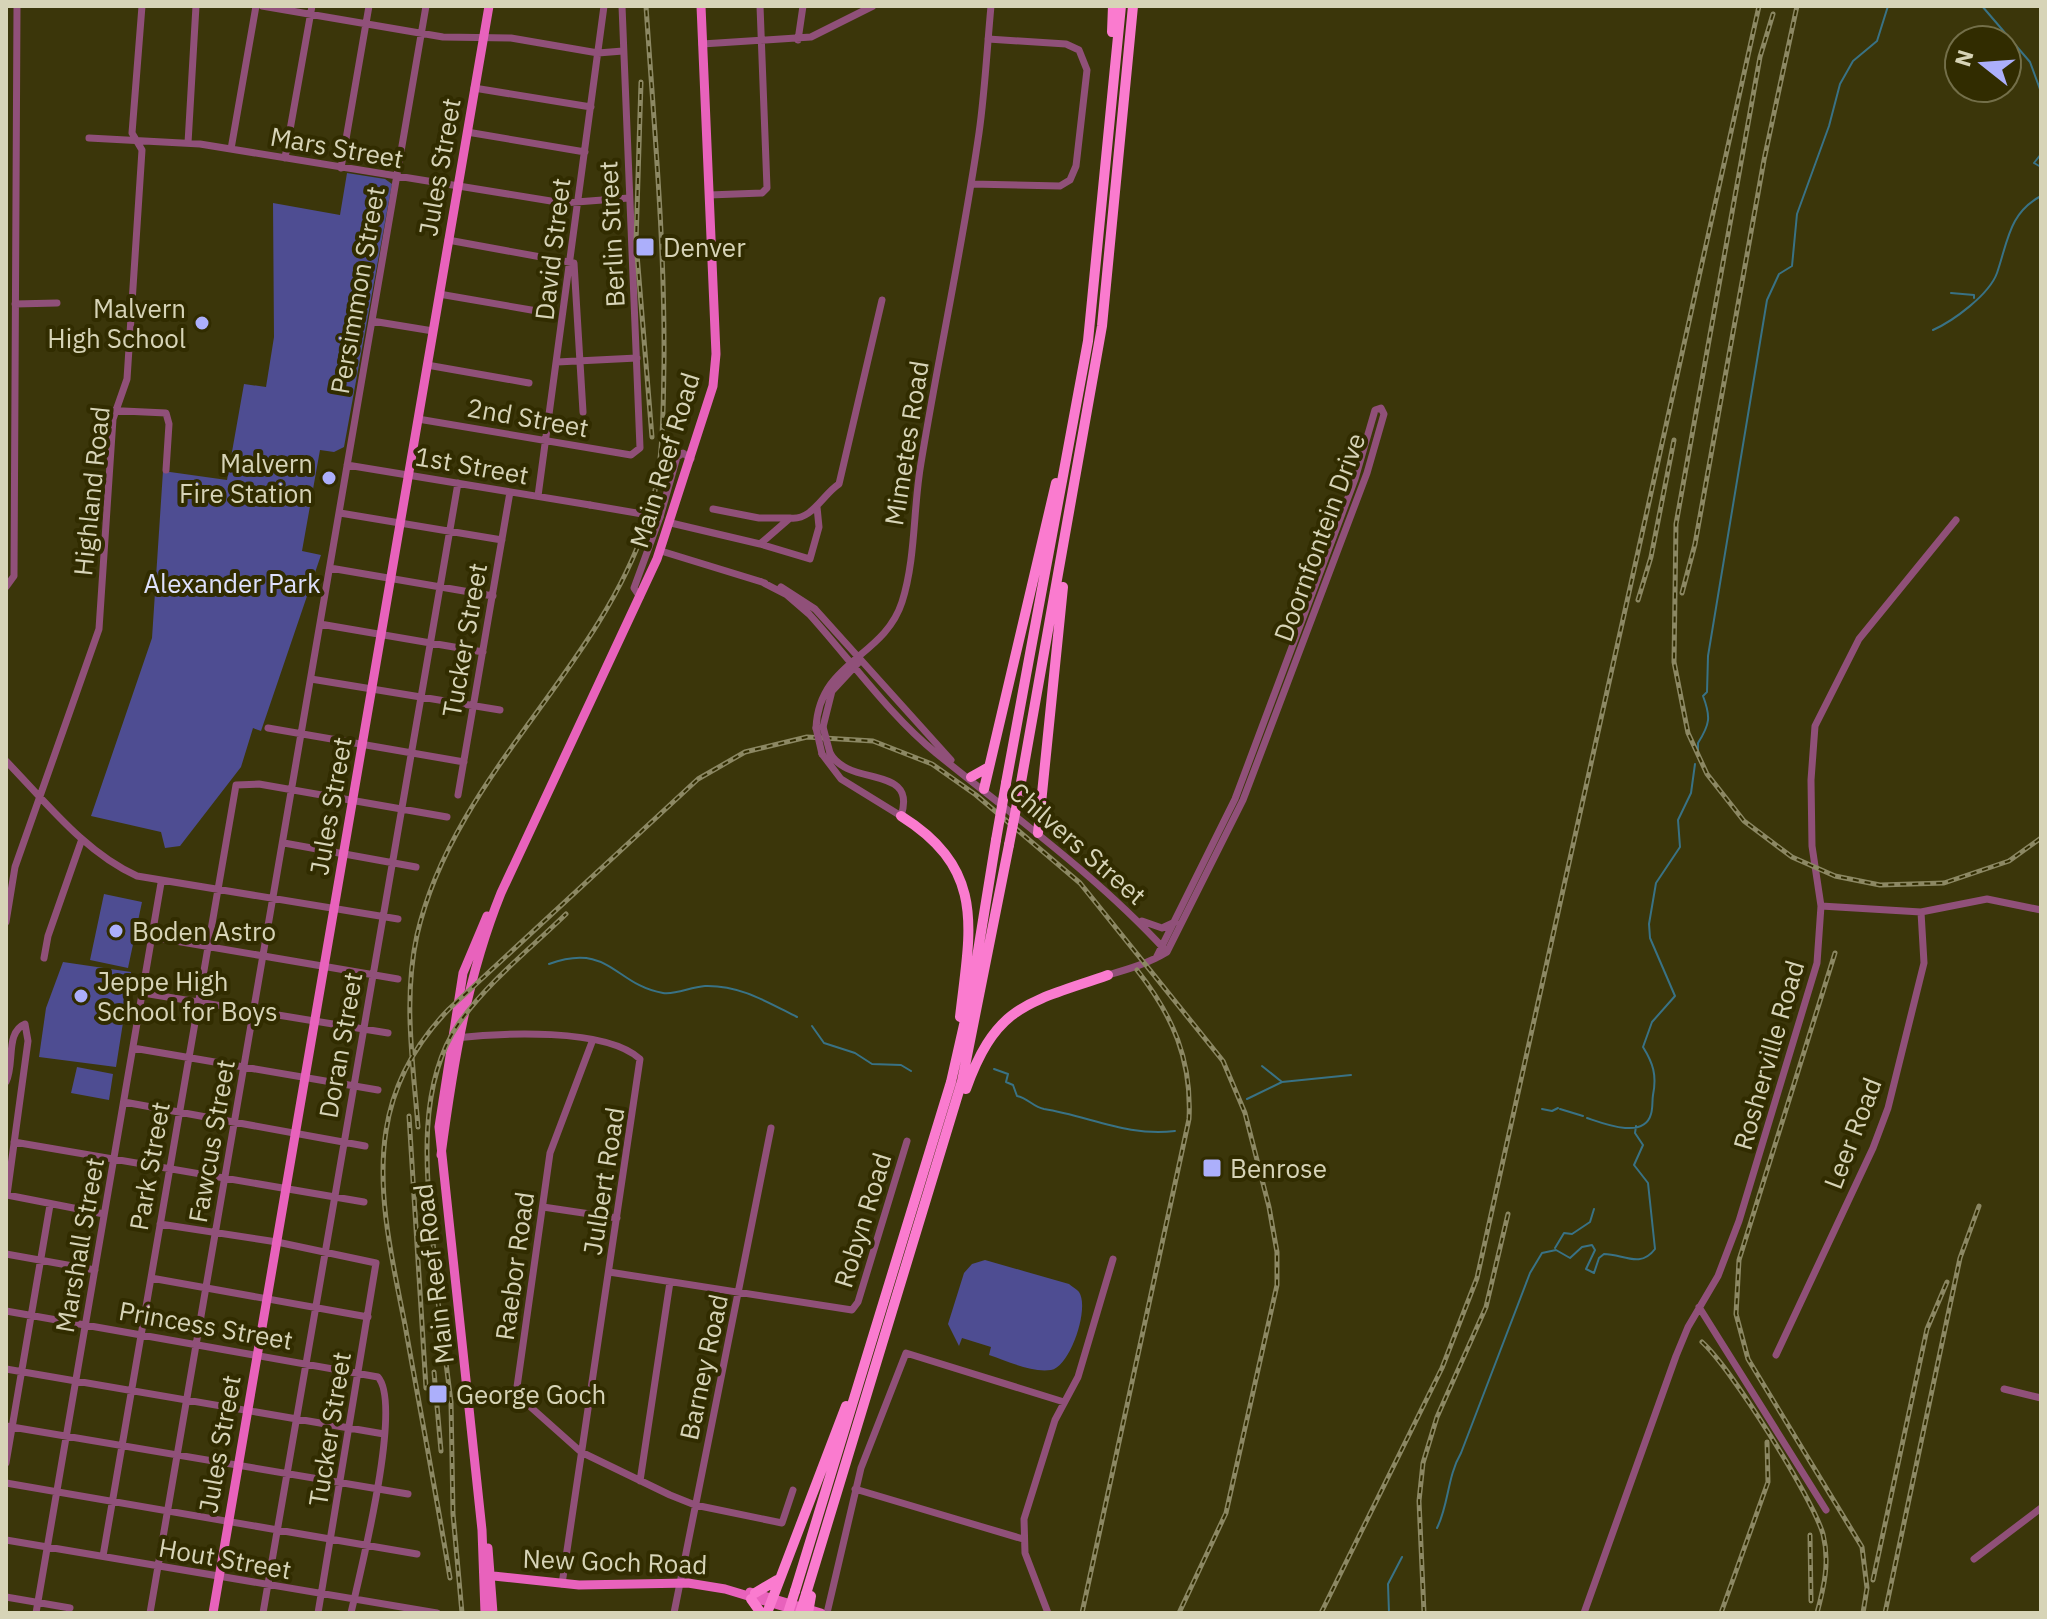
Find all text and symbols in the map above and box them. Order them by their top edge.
north arrow [1943,24,2023,104]
text: N [1947,46,1980,70]
street label: Jules Street [410,95,468,239]
street label: Mars Street [268,119,406,175]
street label: Berlin Street [590,160,632,308]
street label: David Street [526,176,578,322]
street label: Persimmon Street [322,183,392,397]
place label: Denver [663,230,746,264]
marker: Denver [634,236,656,258]
place label: Malvern High School [47,291,186,355]
marker: Malvern High School [193,314,211,332]
street label: Mimetes Road [876,358,936,528]
street label: Main Reef Road [621,368,707,552]
street label: 2nd Street [465,390,591,444]
street label: Highland Road [65,405,117,577]
street label: Doornfontein Drive [1265,428,1373,646]
street label: 1st Street [413,438,531,492]
place label: Malvern Fire Station [179,446,313,510]
marker: Malvern Fire Station [320,469,338,487]
street label: Tucker Street [434,560,494,720]
park label: Alexander Park [143,566,321,600]
street label: Jules Street [301,734,359,878]
street label: Chilvers Street [1002,774,1154,912]
place label: Boden Astro [132,914,276,948]
marker: Boden Astro [107,922,125,940]
street label: Rosherville Road [1725,956,1811,1154]
place label: Jeppe High School for Boys [97,964,278,1028]
street label: Doran Street [310,969,370,1121]
marker: Jeppe High School for Boys [72,987,90,1005]
street label: Fawcus Street [180,1057,242,1225]
street label: Leer Road [1815,1072,1889,1194]
street label: Park Street [121,1099,177,1233]
street label: Julbert Road [575,1105,631,1257]
street label: Robyn Road [825,1148,899,1292]
place label: Benrose [1230,1151,1327,1185]
street label: Marshall Street [47,1155,111,1335]
marker: Benrose [1201,1157,1223,1179]
street label: Main Reef Road [405,1182,461,1366]
street label: Raebor Road [487,1190,541,1342]
street label: Barney Road [671,1291,735,1443]
street label: Princess Street [116,1293,296,1357]
street label: Tucker Street [300,1349,358,1509]
street label: Jules Street [190,1372,248,1516]
place label: George Goch [456,1377,606,1411]
marker: George Goch [427,1383,449,1405]
street label: Hout Street [156,1530,294,1586]
street label: New Goch Road [522,1541,708,1581]

